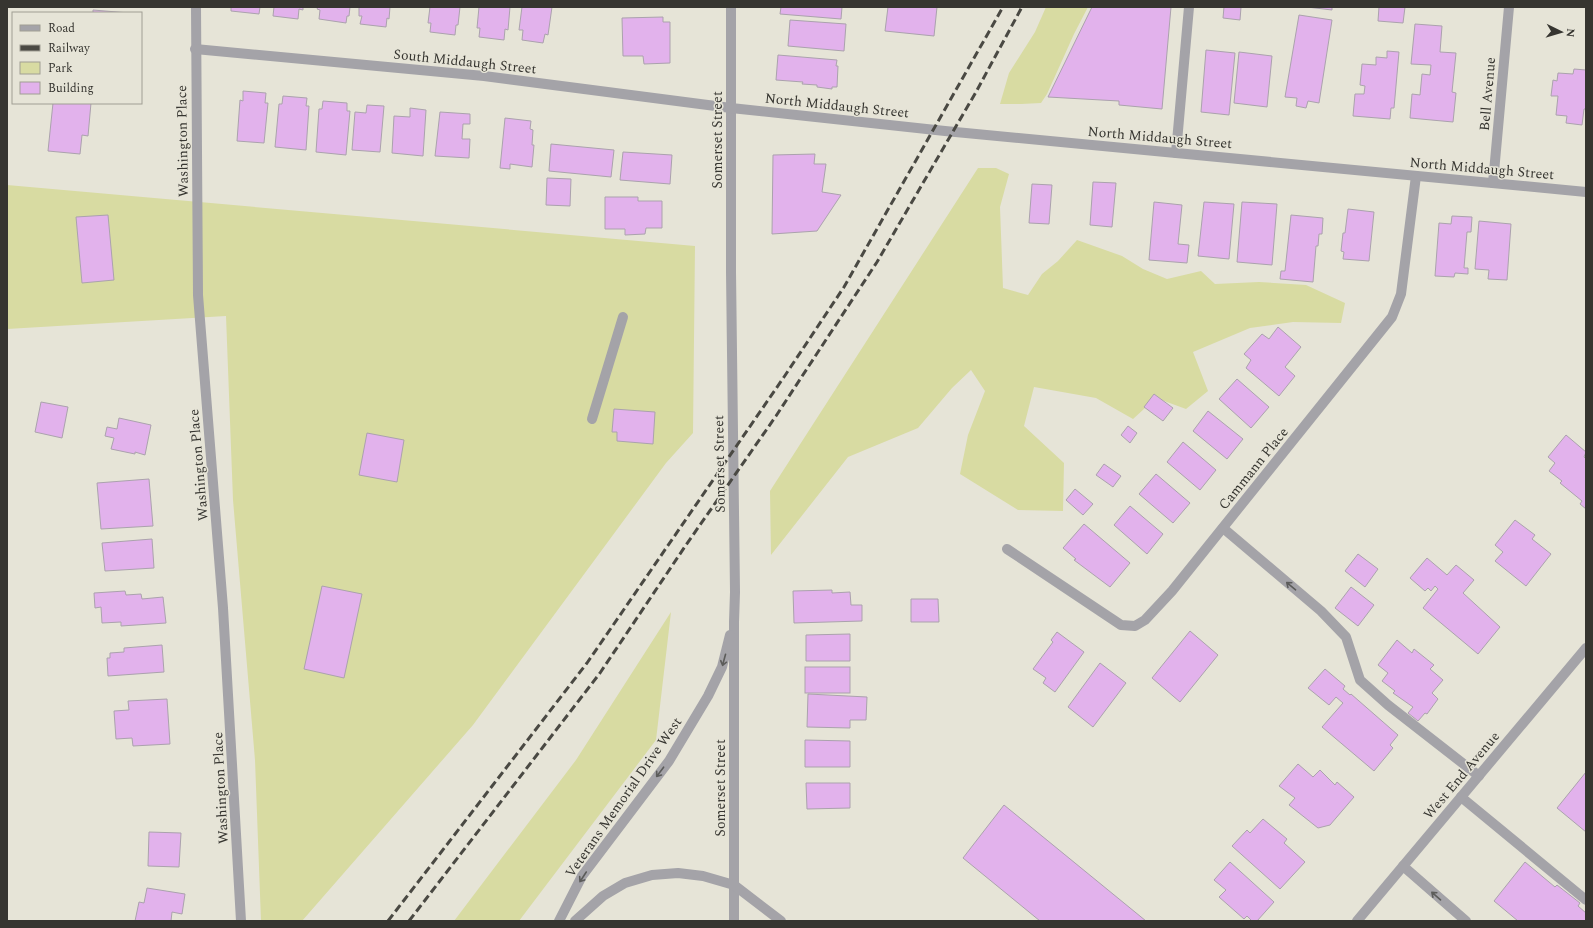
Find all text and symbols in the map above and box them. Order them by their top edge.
legend [12,12,142,104]
north arrow [1541,12,1581,52]
text: Road [48,19,75,38]
text: N [1562,28,1579,38]
text: Railway [48,39,91,58]
street label: South Middaugh Street [392,44,538,79]
street label: Bell Avenue [1474,56,1501,132]
text: Park [48,59,73,78]
text: Building [48,79,94,98]
street label: Washington Place [171,85,194,197]
street label: North Middaugh Street [764,87,910,124]
street label: Somerset Street [707,91,728,189]
street label: North Middaugh Street [1087,121,1233,154]
street label: North Middaugh Street [1409,152,1555,185]
street label: Washington Place [183,408,214,522]
street label: Somerset Street [708,415,731,513]
street label: Cammann Place [1213,422,1293,514]
one-way arrow [1286,582,1297,591]
one-way arrow [719,653,727,666]
street label: Veterans Memorial Drive West [560,713,687,882]
street label: West End Avenue [1418,726,1505,824]
street label: Washington Place [207,731,234,844]
street label: Somerset Street [710,739,731,837]
one-way arrow [656,767,664,778]
one-way arrow [578,871,586,883]
one-way arrow [1431,891,1442,900]

